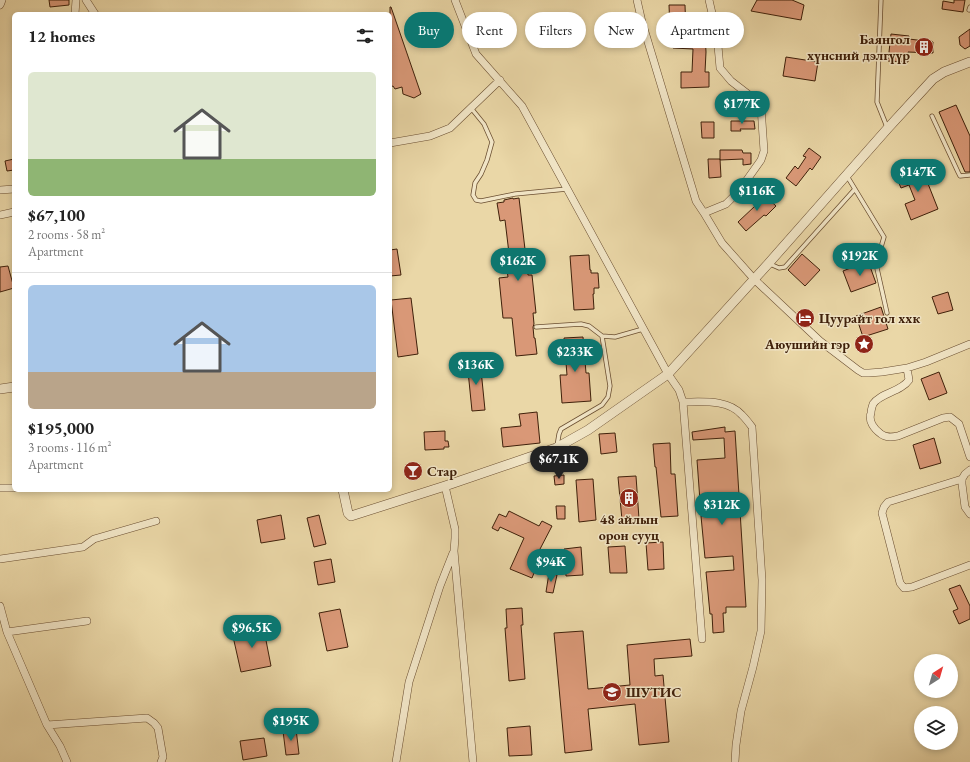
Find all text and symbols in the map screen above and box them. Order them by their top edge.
chip: Buy [404,12,454,48]
chip: Rent [462,12,517,48]
chip: Filters [525,12,586,48]
chip: New [594,12,648,48]
chip: Apartment [656,12,744,48]
text: 12 homes [28,25,95,47]
icon: filters [354,25,376,47]
place label: Баянгол хүнсний дэлгүүр [807,30,910,64]
building icon: Баянгол хүнсний дэлгүүр [913,36,935,58]
pin: $177K [714,91,770,125]
text: $177K [724,95,760,112]
icon: home [166,98,238,170]
pin: $147K [890,159,946,193]
text: $147K [900,163,936,180]
pin: $116K [729,178,785,212]
text: $116K [739,182,775,199]
text: $67,100 [28,204,85,226]
text: 2 rooms · 58 m² [28,226,105,243]
text: Apartment [28,243,83,260]
pin: $192K [832,243,888,277]
text: $192K [842,247,878,264]
pin: $162K [490,248,546,282]
text: $162K [500,252,536,269]
hotel icon: Цуурайт гол ххк [794,307,816,329]
place label: Цуурайт гол ххк [819,309,920,327]
icon: home [166,311,238,383]
place icon: Аюушийн гэр [853,333,875,355]
place label: Аюушийн гэр [764,335,850,353]
pin: $233K [547,339,603,373]
text: $233K [557,343,593,360]
pin: $136K [448,352,504,386]
text: $136K [458,356,494,373]
text: $195,000 [28,417,94,439]
text: 3 rooms · 116 m² [28,439,112,456]
pin: $67.1K [526,446,592,480]
text: $67.1K [539,450,579,467]
text: Apartment [28,456,83,473]
bar icon: Стар [402,460,424,482]
place label: Стар [427,462,457,480]
building icon: 48 айлын орон сууц [618,487,640,509]
pin: $312K [694,492,750,526]
text: $312K [704,496,740,513]
place label: 48 айлын орон сууц [599,510,659,544]
pin: $94K [527,549,575,583]
text: $94K [536,553,566,570]
pin: $96.5K [219,615,285,649]
text: $96.5K [232,619,272,636]
north arrow [914,654,958,698]
map controls [914,654,958,750]
school or university icon: ШУТИС [601,681,623,703]
place label: ШУТИС [626,683,681,701]
button: layers [914,706,958,750]
pin: $195K [263,708,319,742]
text: $195K [273,712,309,729]

